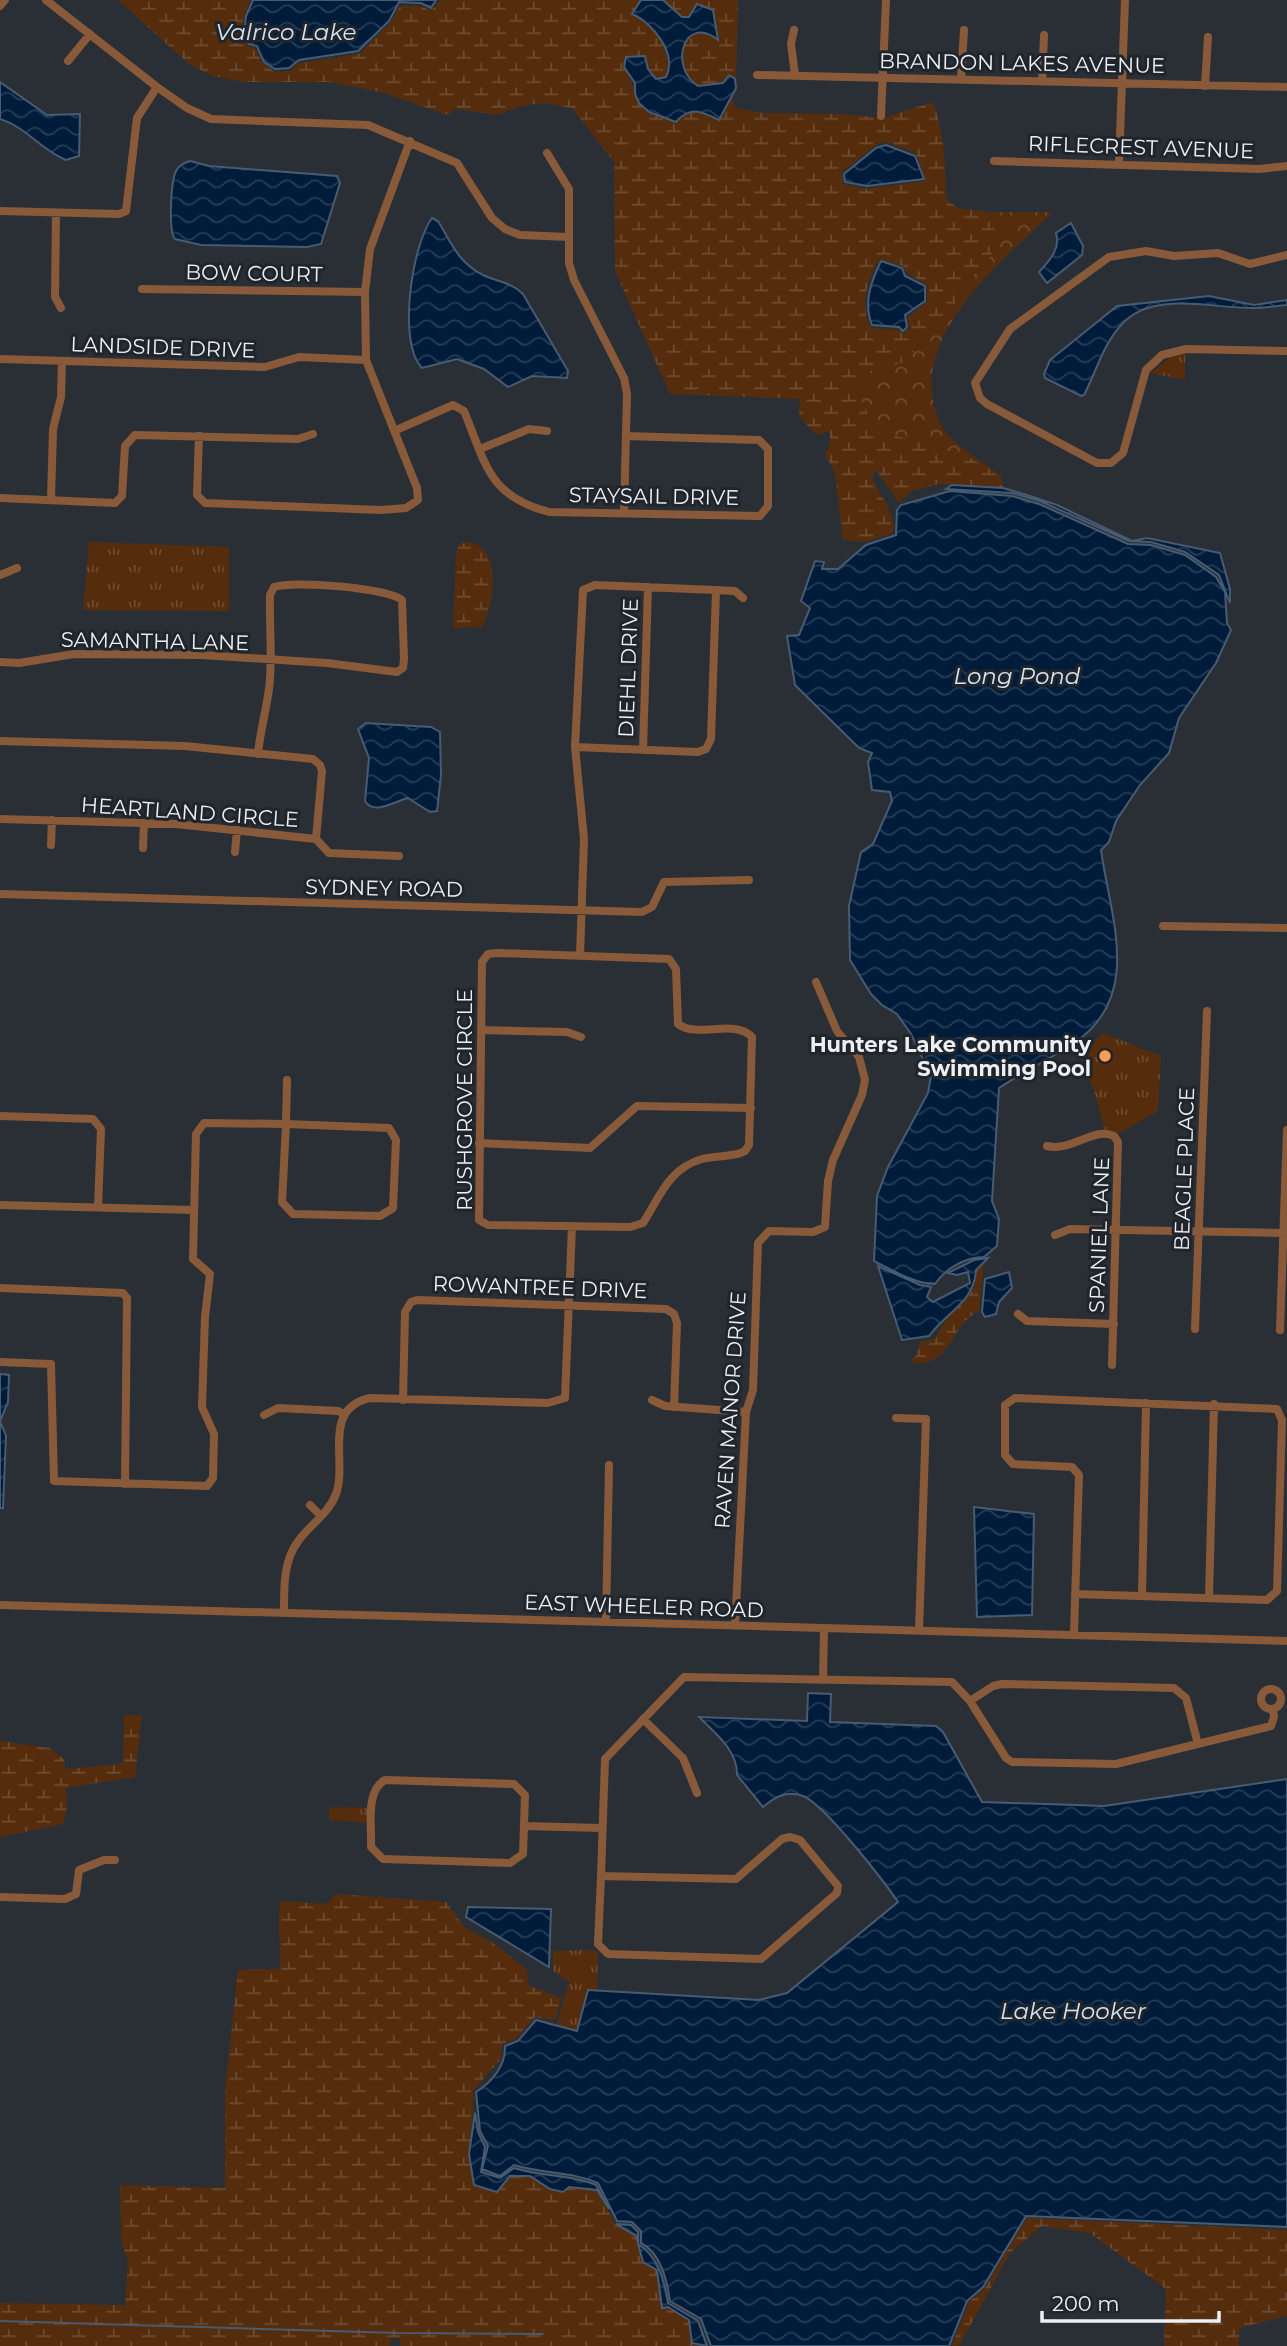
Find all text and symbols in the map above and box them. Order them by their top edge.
water label: Valrico Lake [215,18,357,46]
street label: BRANDON LAKES AVENUE [879,48,1165,78]
street label: RIFLECREST AVENUE [1028,131,1254,163]
street label: BOW COURT [185,259,323,287]
street label: LANDSIDE DRIVE [70,331,256,363]
street label: STAYSAIL DRIVE [569,482,739,510]
street label: DIEHL DRIVE [613,598,643,738]
street label: SAMANTHA LANE [61,627,249,655]
water label: Long Pond [954,662,1081,690]
street label: HEARTLAND CIRCLE [80,792,300,832]
street label: SYDNEY ROAD [305,874,463,902]
street label: RUSHGROVE CIRCLE [452,989,477,1211]
place label: Hunters Lake Community Swimming Pool [810,1032,1091,1081]
marker: Hunters Lake Community Swimming Pool [1097,1048,1113,1064]
street label: BEAGLE PLACE [1169,1087,1199,1251]
street label: SPANIEL LANE [1084,1157,1114,1313]
street label: ROWANTREE DRIVE [432,1271,648,1303]
street label: RAVEN MANOR DRIVE [709,1290,751,1530]
street label: EAST WHEELER ROAD [524,1589,764,1623]
water label: Lake Hooker [1000,1997,1147,2025]
scale bar [1042,2280,1219,2324]
text: 200 m [1052,2291,1119,2316]

